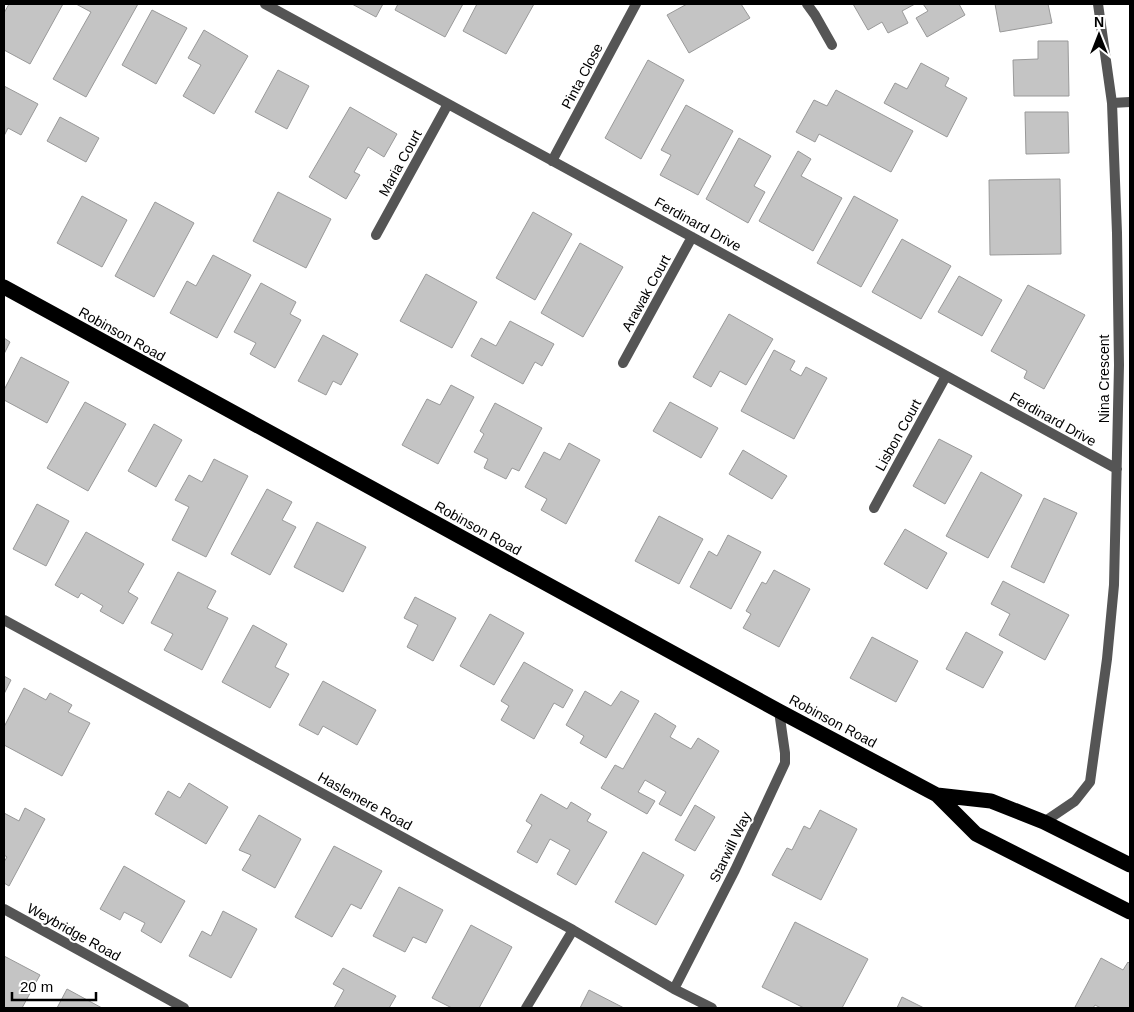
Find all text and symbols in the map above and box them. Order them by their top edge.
north arrow [1074,10,1124,60]
text: N [1094,14,1104,30]
street label: Pinta Close [558,40,606,111]
street label: Maria Court [375,127,425,199]
street label: Ferdinard Drive [652,194,744,254]
street label: Arawak Court [618,252,674,334]
street label: Robinson Road [76,304,168,364]
street label: Nina Crescent [1096,335,1112,423]
street label: Ferdinard Drive [1007,389,1099,449]
street label: Lisbon Court [872,396,924,474]
street label: Robinson Road [432,498,524,558]
street label: Robinson Road [787,691,879,751]
street label: Haslemere Road [315,769,415,833]
street label: Starwill Way [706,809,754,885]
street label: Weybridge Road [25,900,123,964]
scale bar [12,970,96,1002]
text: 20 m [20,978,53,995]

